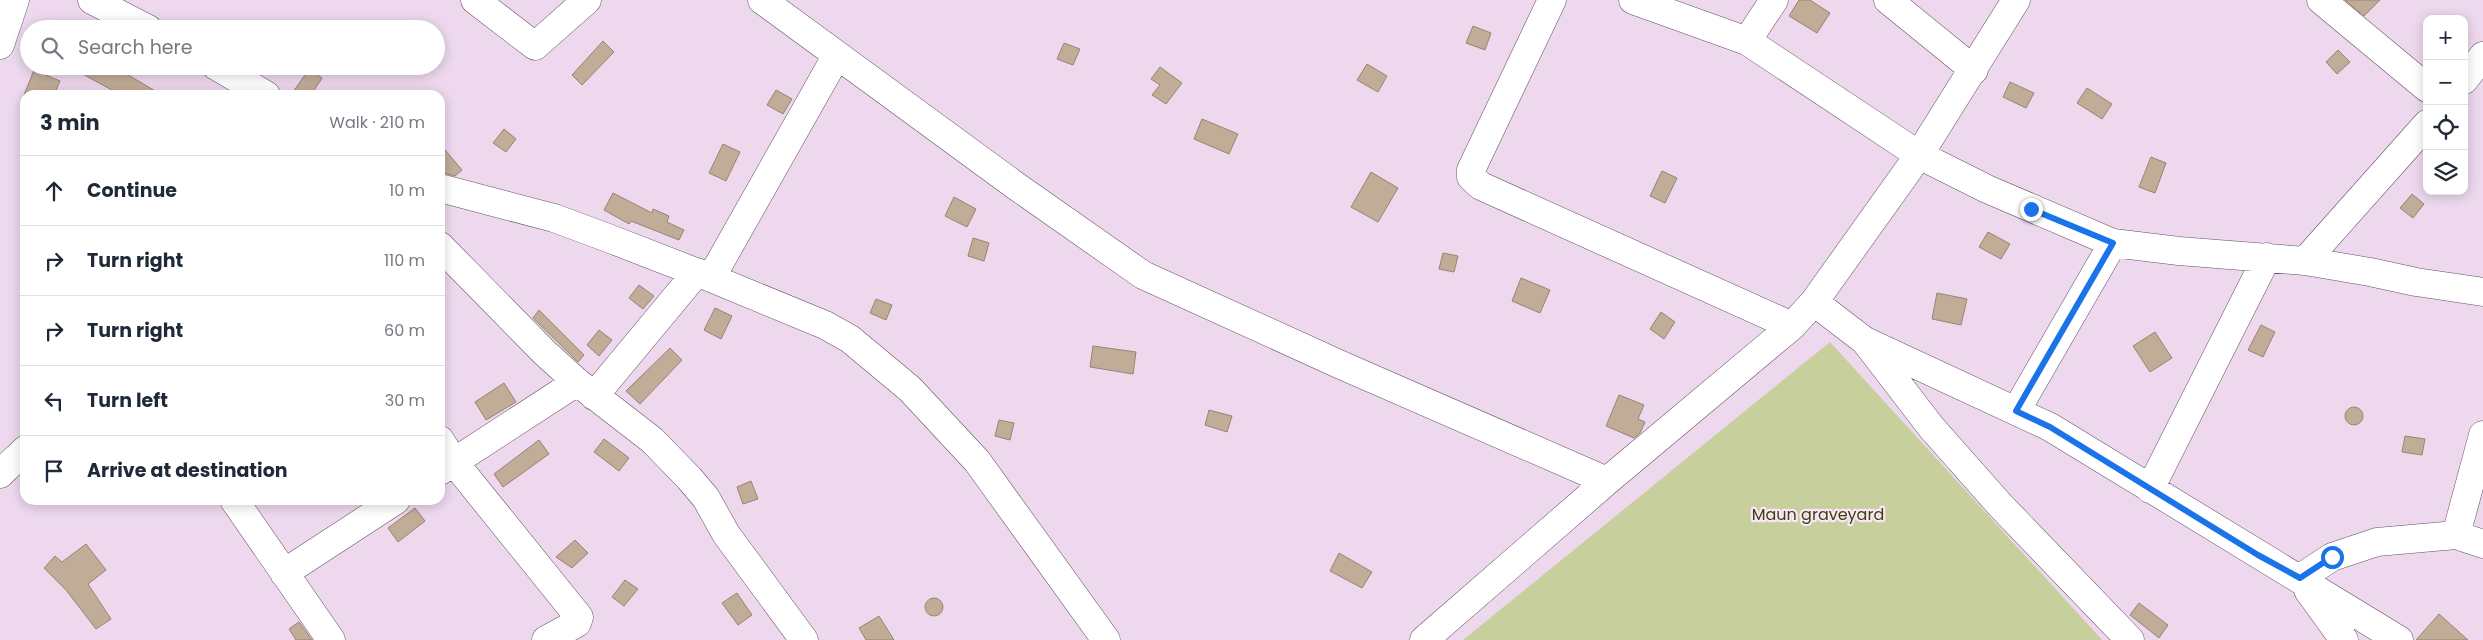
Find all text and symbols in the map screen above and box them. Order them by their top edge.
map controls [2423,15,2468,195]
button: + [2423,15,2468,60]
search box [20,20,445,75]
icon: search [38,34,66,62]
text: Search here [78,34,192,61]
button: − [2423,60,2468,105]
button: locate [2423,105,2468,150]
text: 3 min [40,108,100,137]
text: Walk · 210 m [329,111,425,134]
button: layers [2423,150,2468,195]
icon: ahead [40,177,68,205]
text: Continue [87,177,177,204]
text: 10 m [389,179,425,202]
route end [2020,198,2043,221]
icon: right [40,247,68,275]
text: Turn right [87,247,183,274]
text: 110 m [384,249,425,272]
icon: right [40,317,68,345]
text: Turn right [87,317,183,344]
text: 60 m [384,319,425,342]
icon: left [40,387,68,415]
text: Turn left [87,387,168,414]
text: 30 m [385,389,425,412]
icon: arrive [40,457,68,485]
text: Arrive at destination [87,457,288,484]
park label: Maun graveyard [1752,503,1884,526]
route start [2321,546,2344,569]

